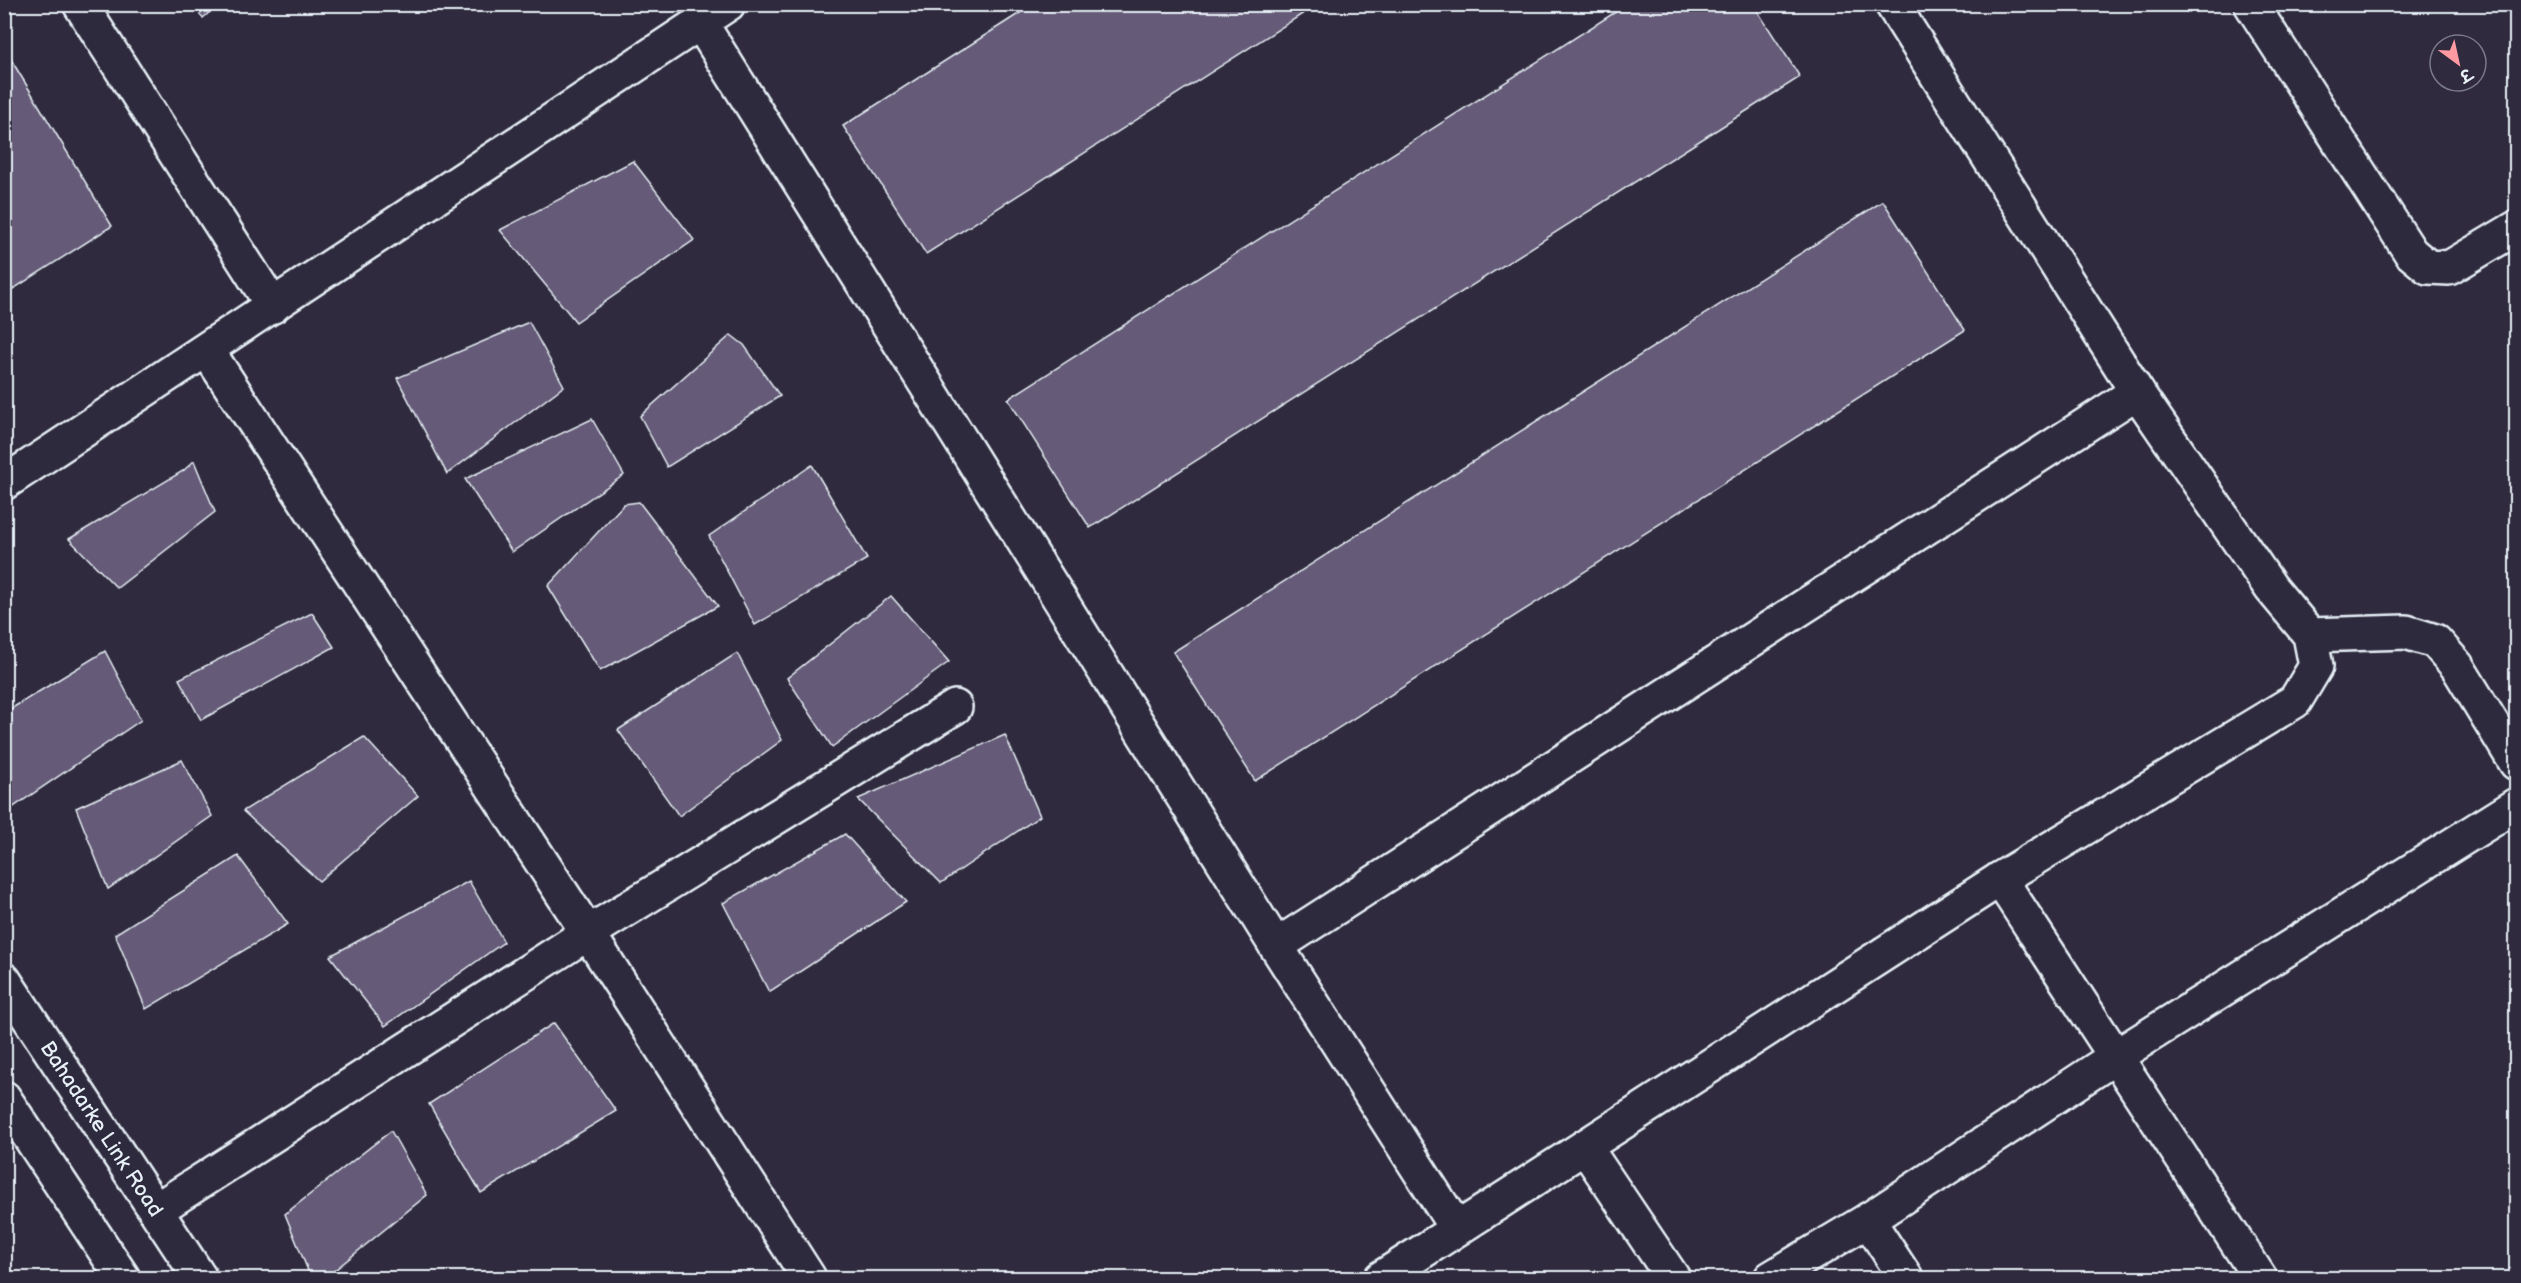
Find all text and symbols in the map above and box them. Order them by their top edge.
north arrow [2428,33,2488,93]
text: उ [2455,62,2477,86]
street label: Bahadarke Link Road [35,1036,168,1222]

